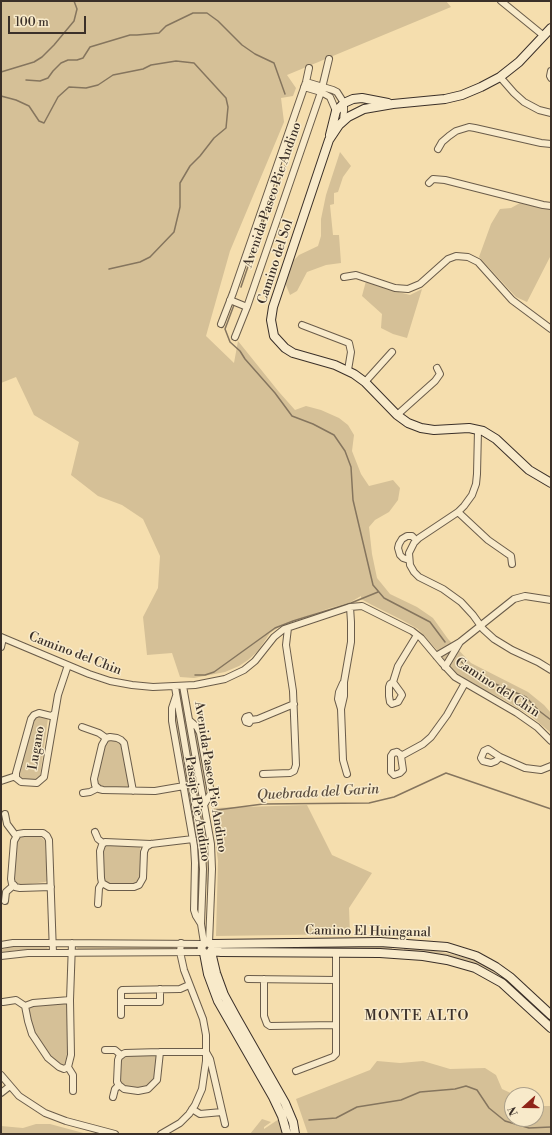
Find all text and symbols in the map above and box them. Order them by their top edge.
scale bar [10,8,88,34]
text: 100 m [15,15,49,30]
street label: Avenida Paseo Pie Andino [241,120,305,270]
street label: Camino del Sol [255,218,297,306]
street label: Camino del Chin [26,629,124,679]
street label: Camino del Chin [452,655,542,721]
street label: Avenida Paseo Pie Andino [190,700,230,854]
street label: Lugano [25,725,49,771]
street label: Pasaje Pie Andino [181,755,213,863]
water label: Quebrada del Garin [256,781,380,805]
street label: Camino El Huinganal [305,923,431,941]
district label: MONTE ALTO [365,1009,469,1025]
north arrow [504,1087,544,1127]
text: N [506,1104,522,1118]

